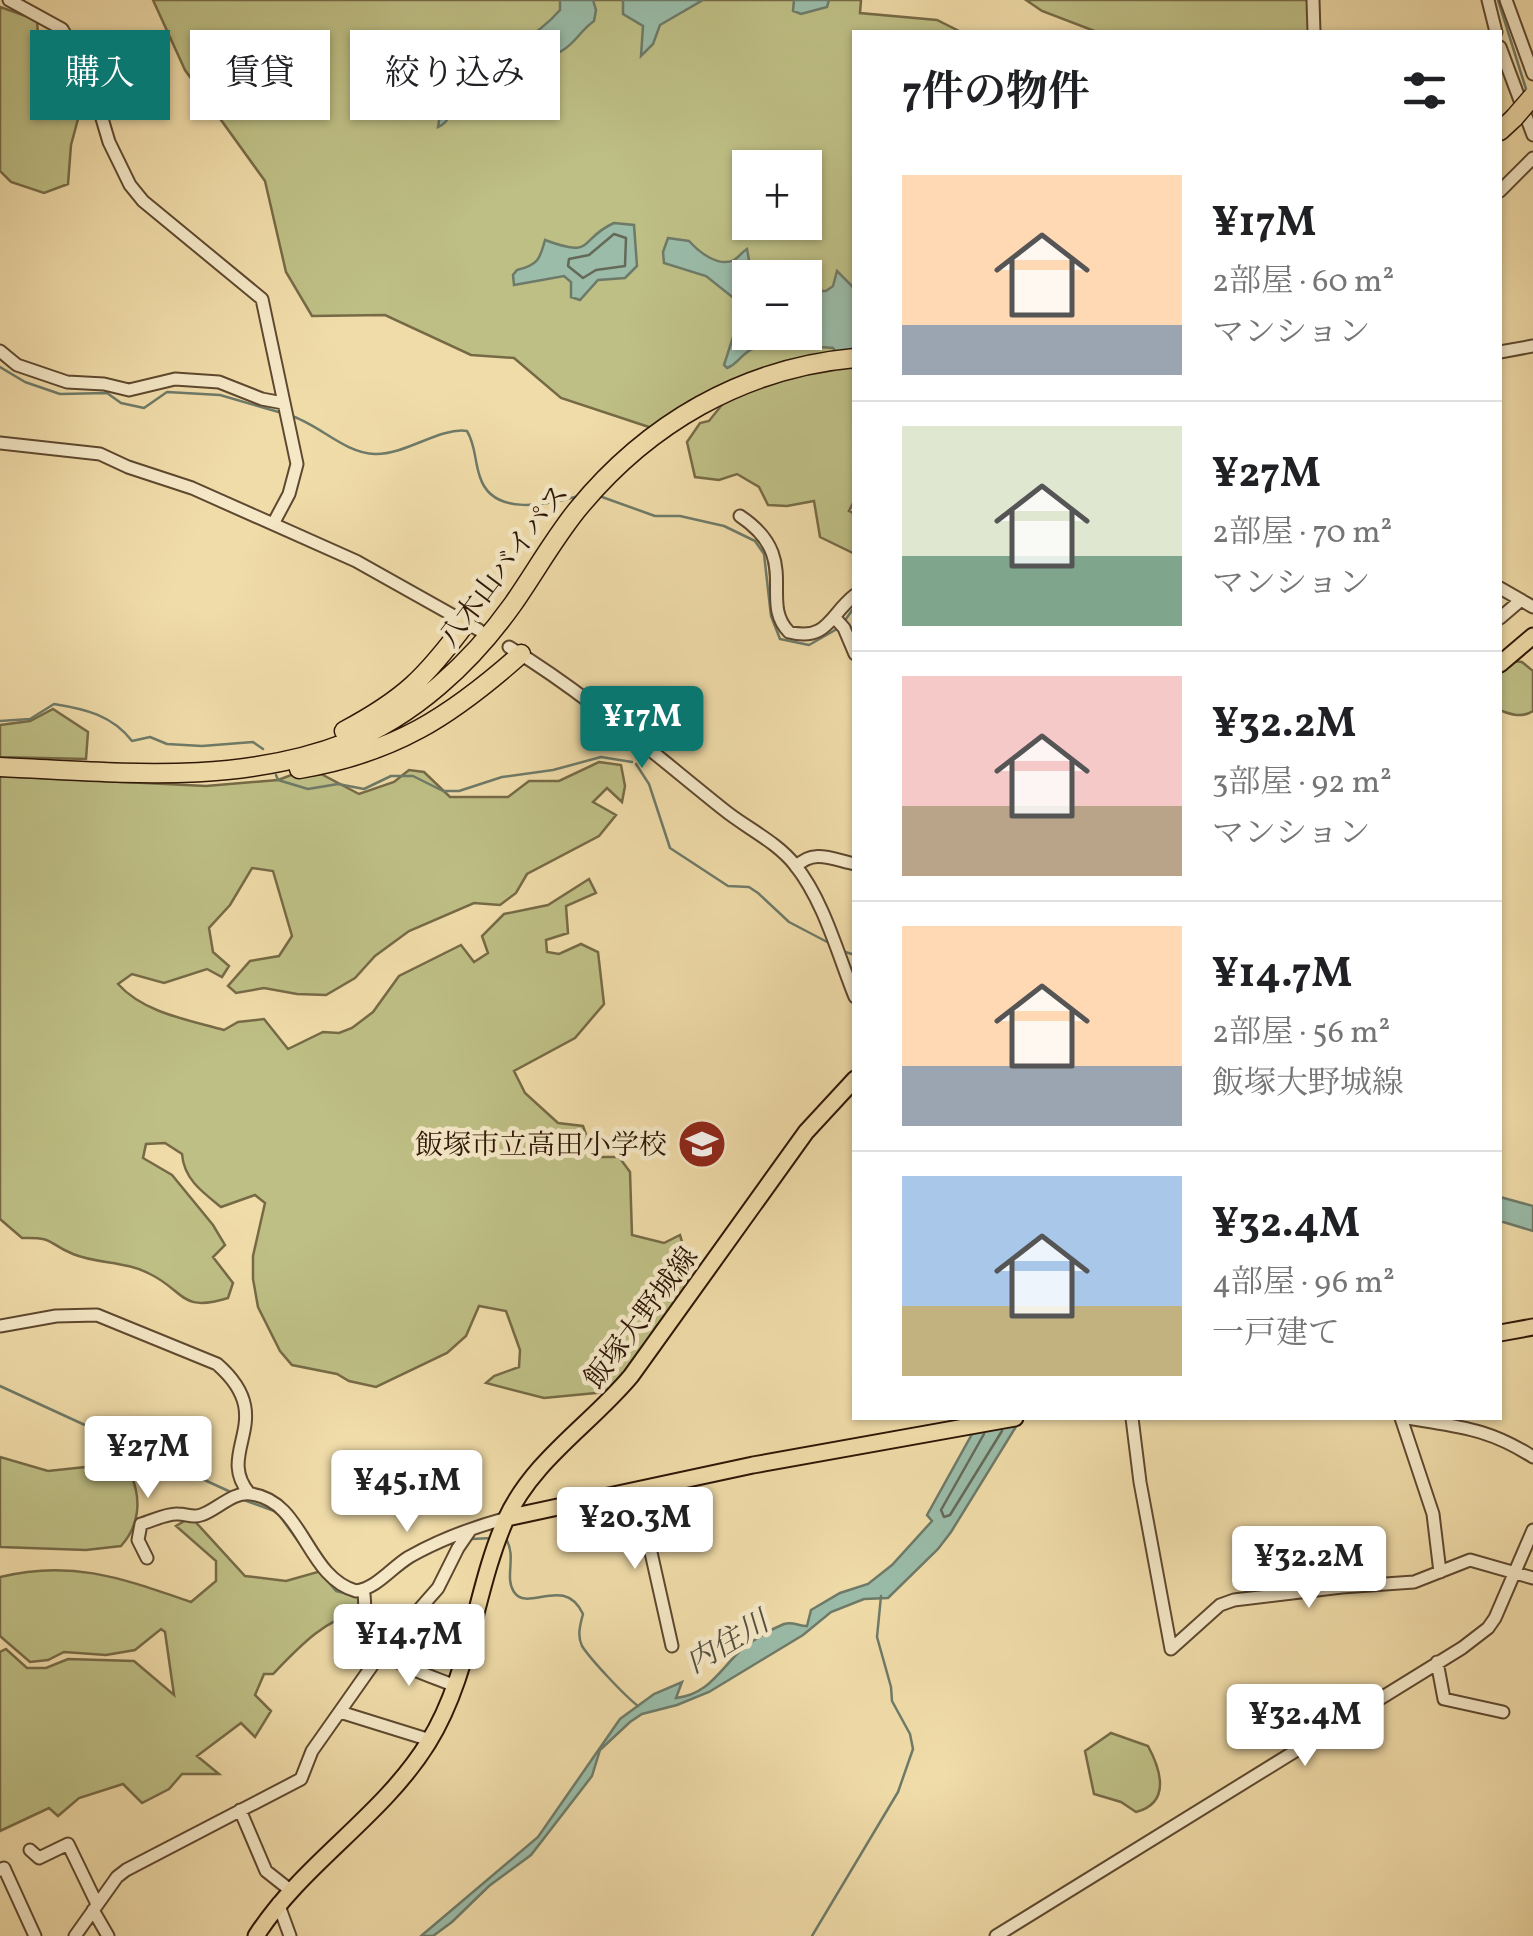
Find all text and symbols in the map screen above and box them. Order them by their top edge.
chip: 購入 [30,30,170,120]
chip: 賃貸 [190,30,330,120]
chip: 絞り込み [350,30,560,120]
icon: filters [1397,63,1452,118]
text: 7件の物件 [902,65,1090,124]
map controls [732,150,822,350]
button: + [732,150,822,240]
text: ¥17M [1212,195,1316,254]
icon: home [982,215,1102,335]
button: − [732,260,822,350]
text: 2部屋 · 60 m² [1212,261,1394,305]
text: マンション [1212,312,1371,356]
text: ¥27M [1212,446,1321,505]
icon: home [982,466,1102,586]
street label: 八木山バイパス [431,477,579,656]
text: 2部屋 · 70 m² [1212,512,1392,556]
text: マンション [1212,563,1371,607]
pin: ¥17M [583,686,701,771]
text: ¥17M [602,696,682,740]
text: ¥32.2M [1212,696,1356,755]
icon: home [982,716,1102,836]
text: 3部屋 · 92 m² [1212,762,1392,806]
text: マンション [1212,813,1371,857]
text: ¥14.7M [1212,946,1352,1005]
icon: home [982,966,1102,1086]
text: 2部屋 · 56 m² [1212,1012,1390,1056]
text: 飯塚大野城線 [1212,1063,1404,1107]
school or university icon: 飯塚市立高田小学校 [676,1118,728,1170]
place label: 飯塚市立高田小学校 [415,1127,667,1166]
text: ¥32.4M [1212,1196,1360,1255]
icon: home [982,1216,1102,1336]
street label: 飯塚大野城線 [576,1240,708,1397]
text: 4部屋 · 96 m² [1212,1262,1395,1306]
text: 一戸建て [1212,1313,1340,1357]
pin: ¥27M [89,1416,207,1501]
text: ¥27M [107,1426,189,1470]
pin: ¥45.1M [326,1450,488,1535]
text: ¥45.1M [353,1460,461,1504]
pin: ¥20.3M [554,1487,716,1572]
text: ¥20.3M [579,1497,691,1541]
pin: ¥32.2M [1228,1526,1390,1611]
text: ¥32.2M [1254,1536,1364,1580]
water label: 内住川 [679,1601,780,1685]
pin: ¥14.7M [328,1604,490,1689]
text: ¥14.7M [356,1614,462,1658]
pin: ¥32.4M [1224,1684,1386,1769]
text: ¥32.4M [1249,1694,1361,1738]

